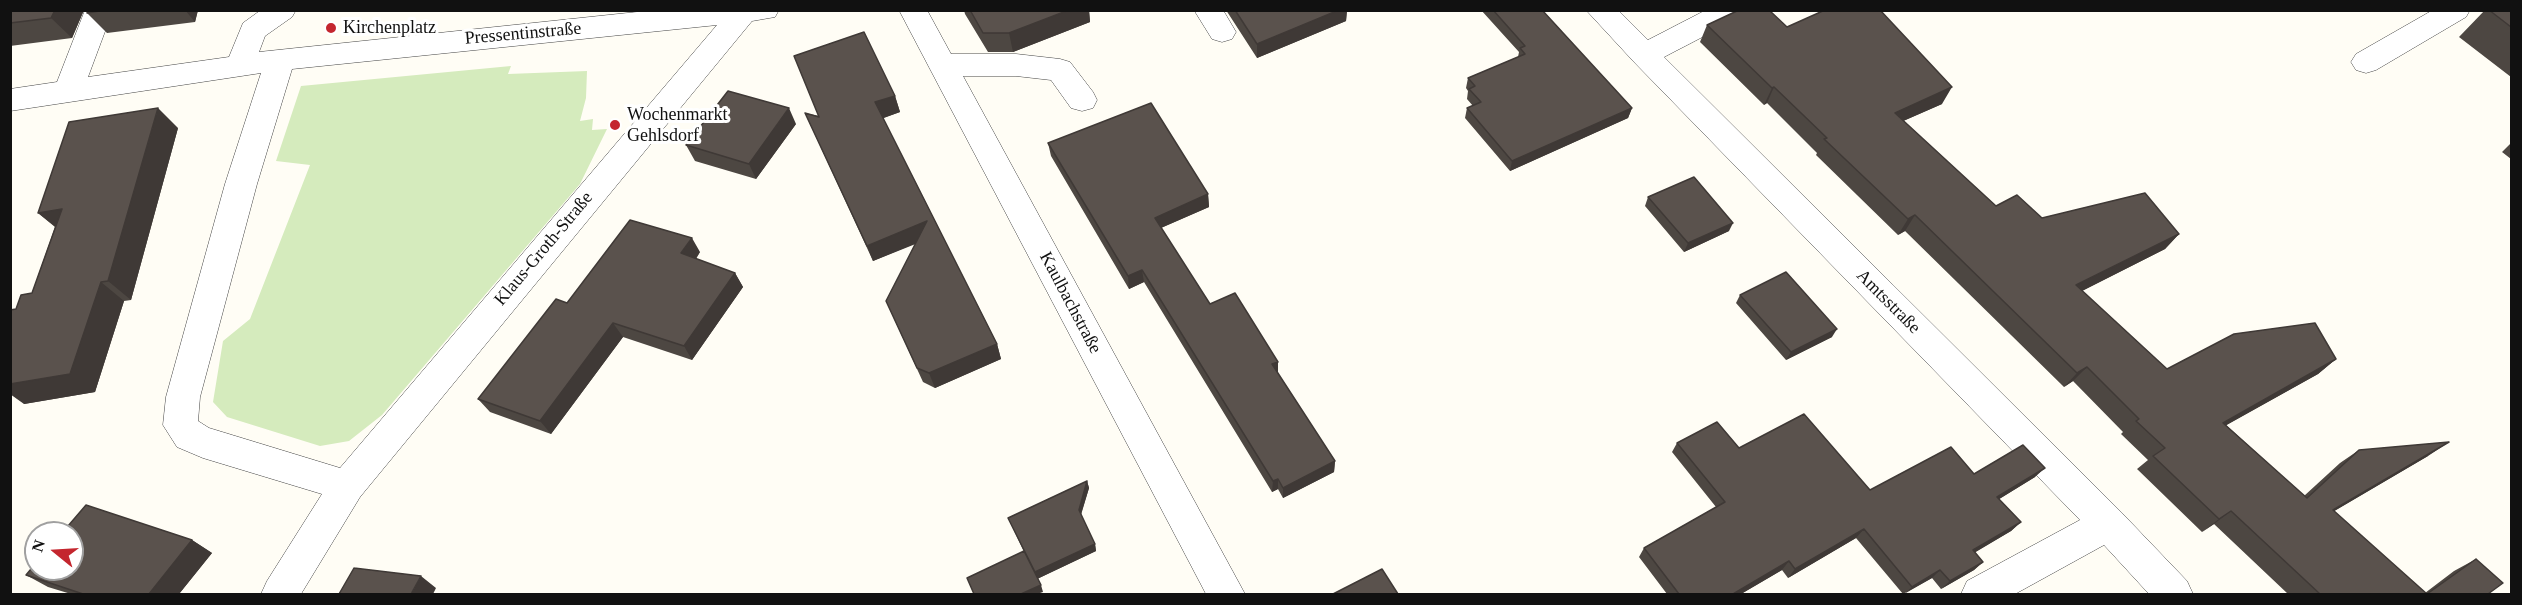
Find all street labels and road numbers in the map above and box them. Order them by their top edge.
street label: Pressentinstraße [464,18,582,50]
street label: Klaus-Groth-Straße [490,188,598,310]
street label: Kaulbachstraße [1034,249,1106,357]
street label: Amtsstraße [1851,265,1925,339]

